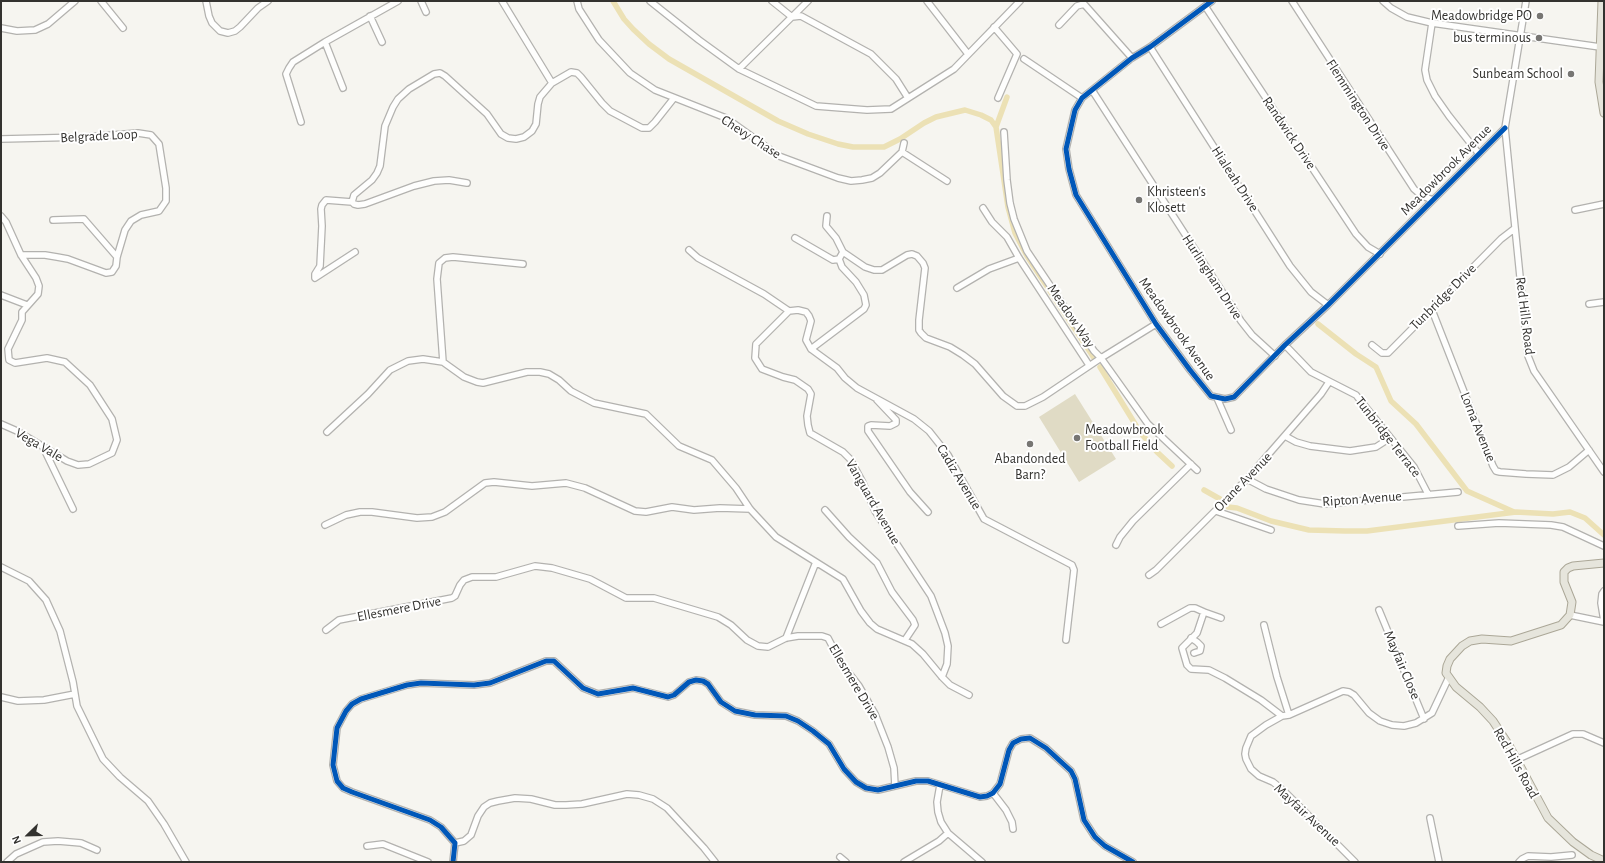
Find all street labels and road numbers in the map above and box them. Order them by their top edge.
street label: Flemmington Drive [1322,56,1394,154]
street label: Randwick Drive [1258,93,1320,173]
street label: Chevy Chase [718,111,784,163]
street label: Meadowbrook Avenue [1397,121,1495,219]
street label: Belgrade Loop [60,126,138,146]
street label: Hialeah Drive [1208,143,1262,215]
street label: Hurlingham Drive [1178,231,1246,323]
street label: Tunbridge Drive [1406,260,1480,334]
street label: Meadowbrook Avenue [1135,274,1219,384]
street label: Red Hills Road [1512,276,1538,356]
street label: Meadow Way [1044,281,1098,351]
street label: Lorna Avenue [1456,390,1500,464]
street label: Tunbridge Terrace [1351,393,1425,481]
street label: Vega Vale [12,425,66,465]
street label: Cadiz Avenue [933,441,985,513]
street label: Orane Avenue [1210,449,1276,515]
street label: Vanguard Avenue [842,456,904,548]
street label: Ripton Avenue [1322,488,1402,510]
street label: Ellesmere Drive [356,593,442,625]
street label: Mayfair Close [1380,628,1424,702]
street label: Ellesmere Drive [825,641,883,723]
street label: Red Hills Road [1490,725,1542,801]
street label: Mayfair Avenue [1270,780,1344,850]

